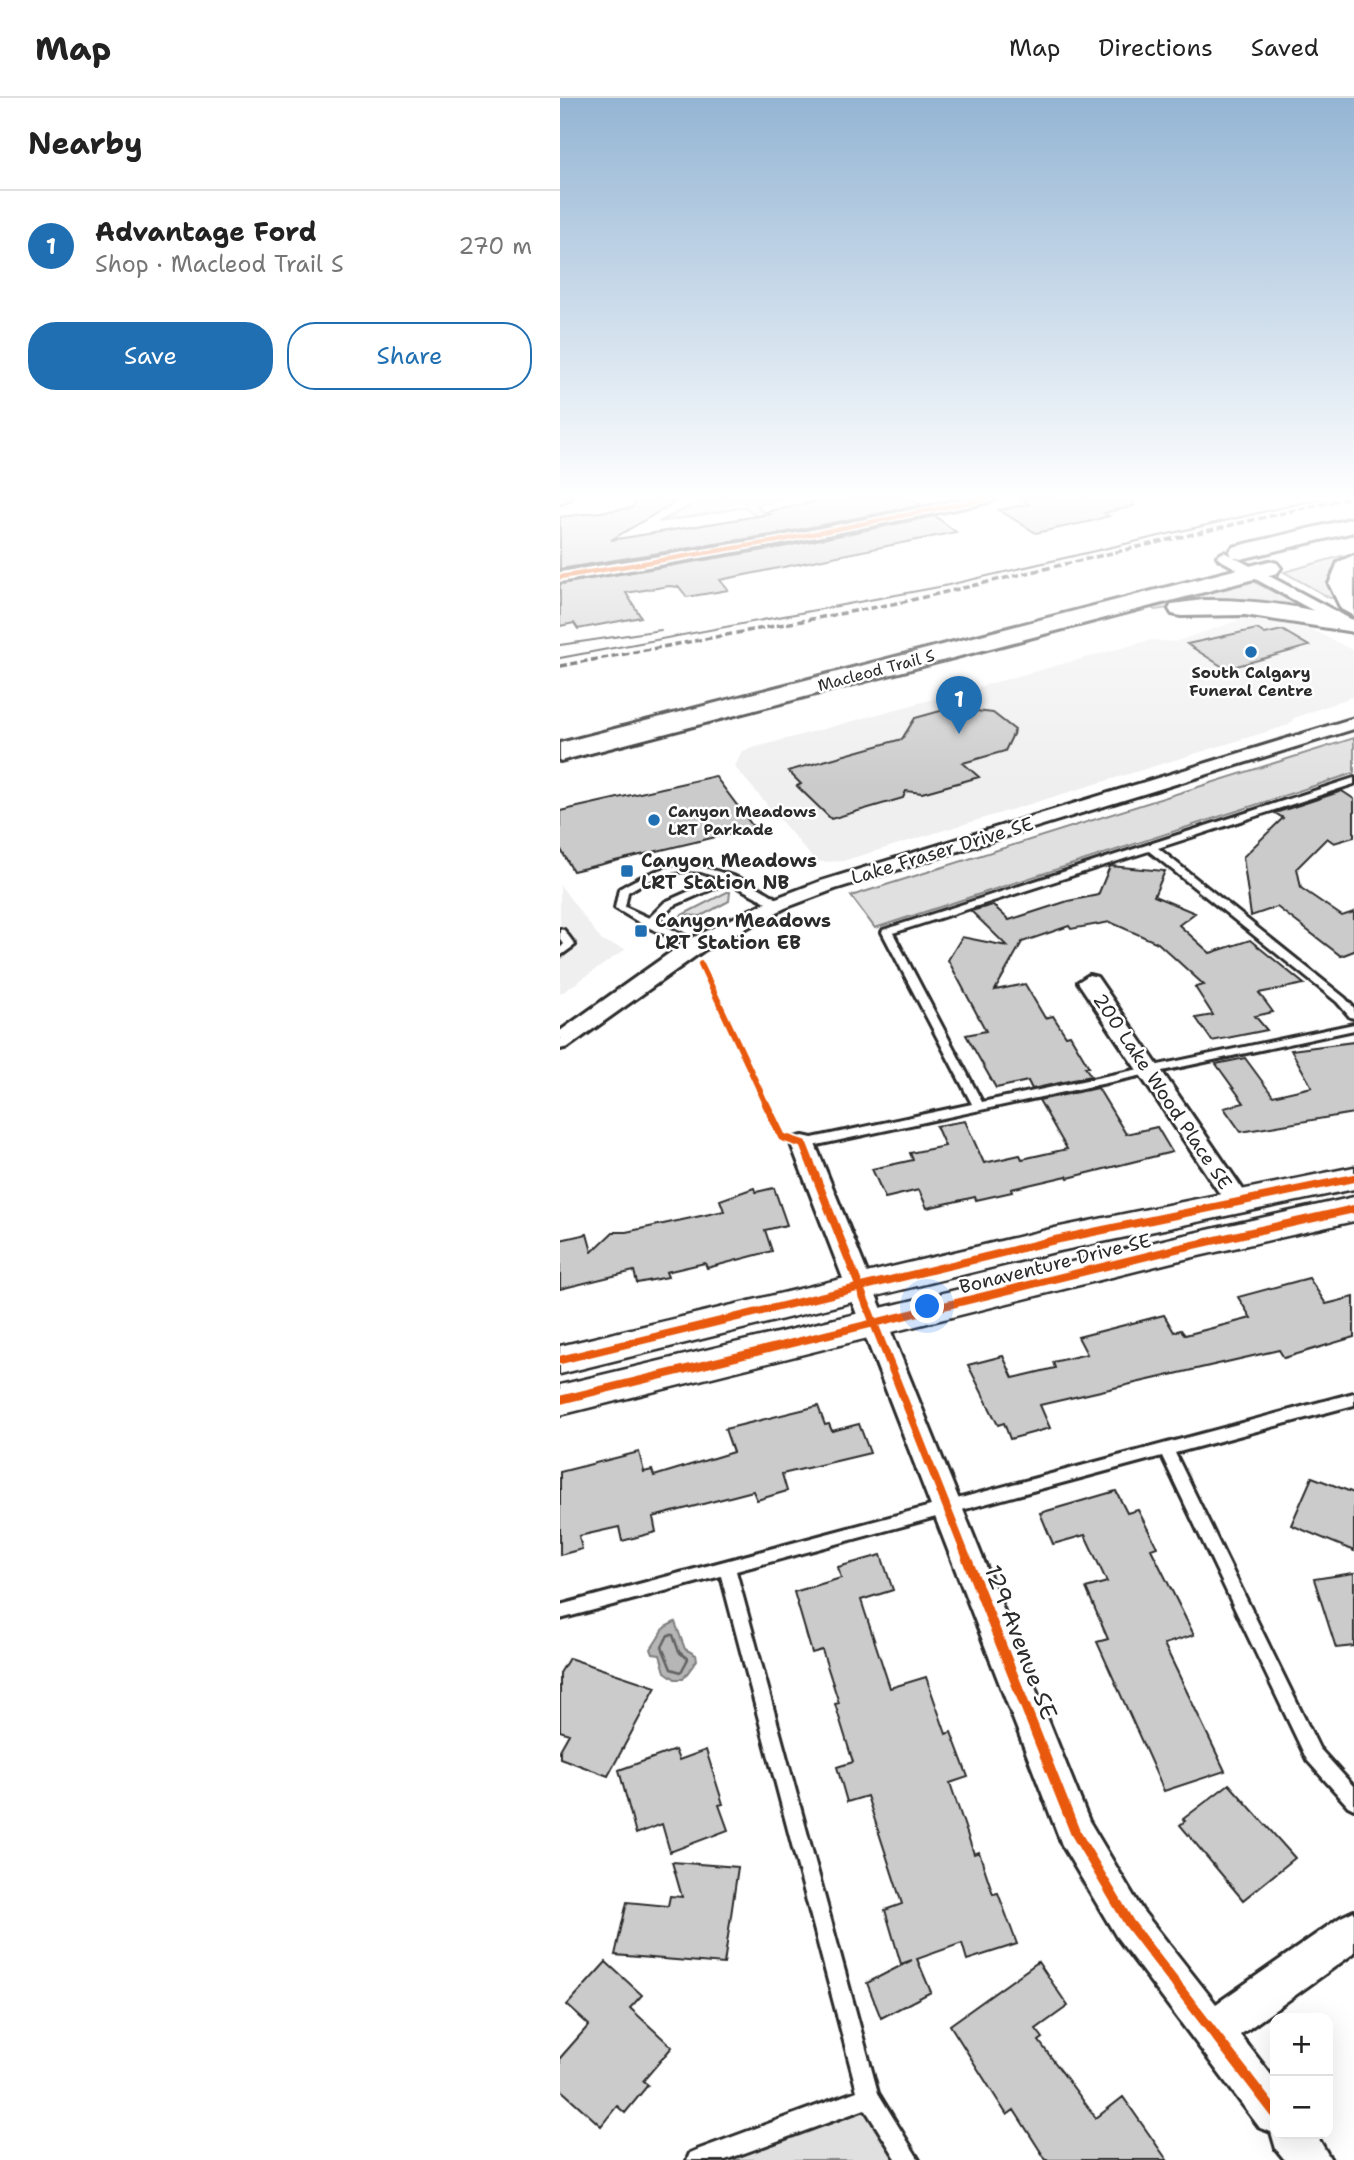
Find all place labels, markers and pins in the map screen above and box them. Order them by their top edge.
marker: South Calgary Funeral Centre [1243,644,1259,660]
place label: South Calgary Funeral Centre [1189,662,1313,701]
pin: 1 [936,676,982,734]
place label: Canyon Meadows LRT Parkade [668,801,816,840]
marker: Canyon Meadows LRT Parkade [646,812,662,828]
place label: Canyon Meadows LRT Station NB [641,848,817,895]
marker: Canyon Meadows LRT Station NB [619,863,635,879]
place label: Canyon Meadows LRT Station EB [655,908,831,955]
marker: Canyon Meadows LRT Station EB [633,923,649,939]

